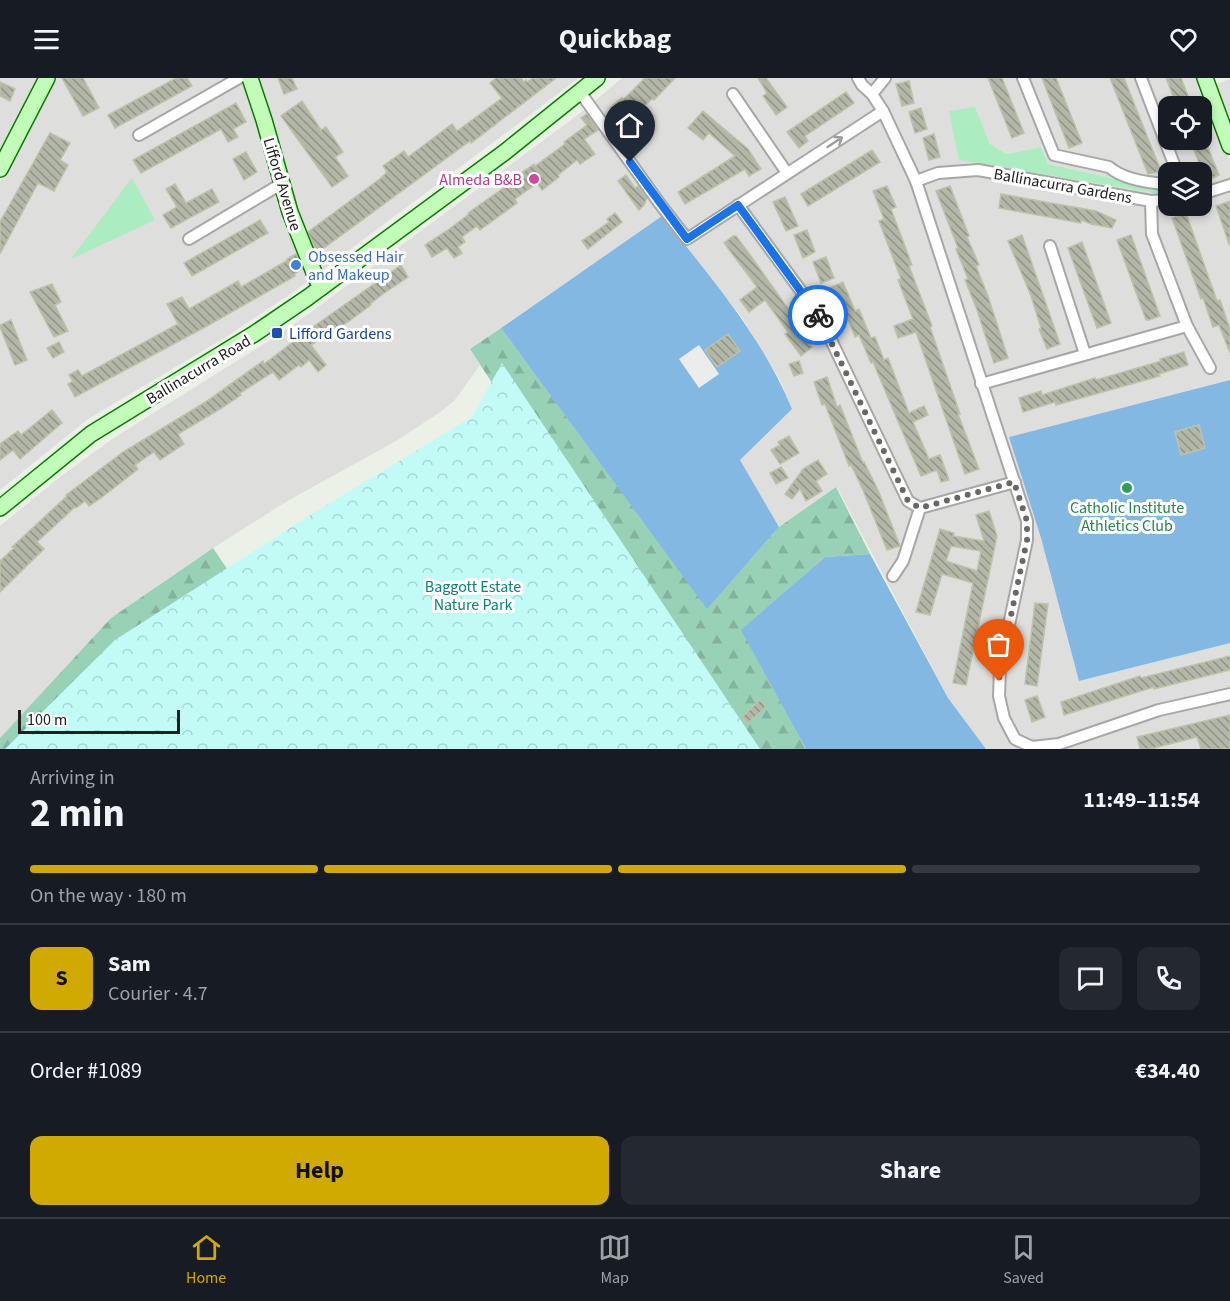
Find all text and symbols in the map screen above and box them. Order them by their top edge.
text: Quickbag [559,20,671,59]
icon: menu [30,23,63,56]
icon: heart [1167,23,1200,56]
map controls [1158,96,1212,216]
button: locate [1158,96,1212,150]
pin [604,100,655,162]
icon: home [613,109,646,142]
street label: Lifford Avenue [257,135,307,234]
one-way arrow [826,136,843,148]
button: layers [1158,162,1212,216]
street label: Ballinacurra Gardens [992,163,1134,209]
place label: Almeda B&B [439,169,522,191]
marker: Almeda B&B [527,172,541,186]
place label: Obsessed Hair and Makeup [308,246,404,286]
marker: Obsessed Hair and Makeup [289,258,303,272]
courier [788,285,848,345]
icon: bike [802,299,835,332]
place label: Lifford Gardens [289,323,392,345]
marker: Lifford Gardens [270,326,284,340]
street label: Ballinacurra Road [142,330,255,410]
marker: Catholic Institute Athletics Club [1120,481,1134,495]
place label: Catholic Institute Athletics Club [1070,497,1184,537]
park label: Baggott Estate Nature Park [425,576,521,616]
pin [973,619,1024,681]
icon: bag [982,628,1015,661]
scale bar [18,707,180,734]
text: 100 m [27,709,67,731]
text: Arriving in [30,764,115,792]
text: 11:49–11:54 [1083,784,1200,816]
text: 2 min [30,786,125,842]
text: On the way · 180 m [30,882,187,910]
button: chat [1059,947,1122,1010]
button: phone [1137,947,1200,1010]
text: Sam [108,948,151,980]
text: S [55,962,68,994]
text: Courier · 4.7 [108,980,208,1008]
text: Order #1089 [30,1055,142,1087]
text: €34.40 [1135,1055,1200,1087]
button: Help [30,1136,609,1205]
button: Share [621,1136,1200,1205]
tab: Home [186,1231,226,1289]
tab: Map [598,1231,631,1289]
tab: Saved [1003,1231,1044,1289]

